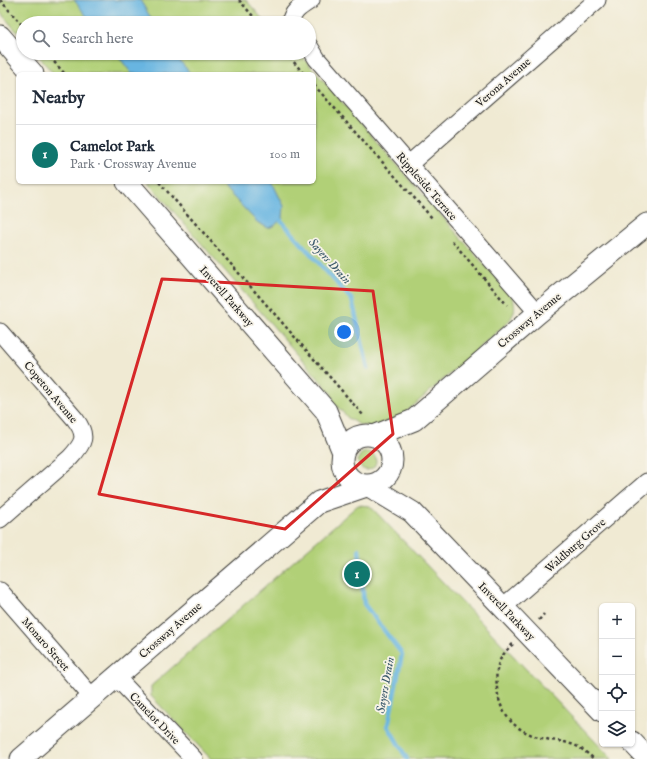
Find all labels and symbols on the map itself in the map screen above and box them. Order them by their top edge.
street label: Verona Avenue [473,55,534,111]
street label: Rippleside Terrace [393,150,460,224]
water label: Sayers Drain [305,235,354,288]
street label: Inverell Parkway [196,263,257,330]
street label: Crossway Avenue [495,290,564,351]
your location [334,322,354,342]
street label: Copeton Avenue [20,359,80,426]
street label: Waldburg Grove [542,516,609,576]
pin: 1 [344,559,370,589]
street label: Inverell Parkway [475,579,538,644]
street label: Crossway Avenue [136,600,205,662]
street label: Monaro Street [18,615,72,674]
water label: Sayers Drain [373,655,398,714]
street label: Camelot Drive [126,690,183,748]

